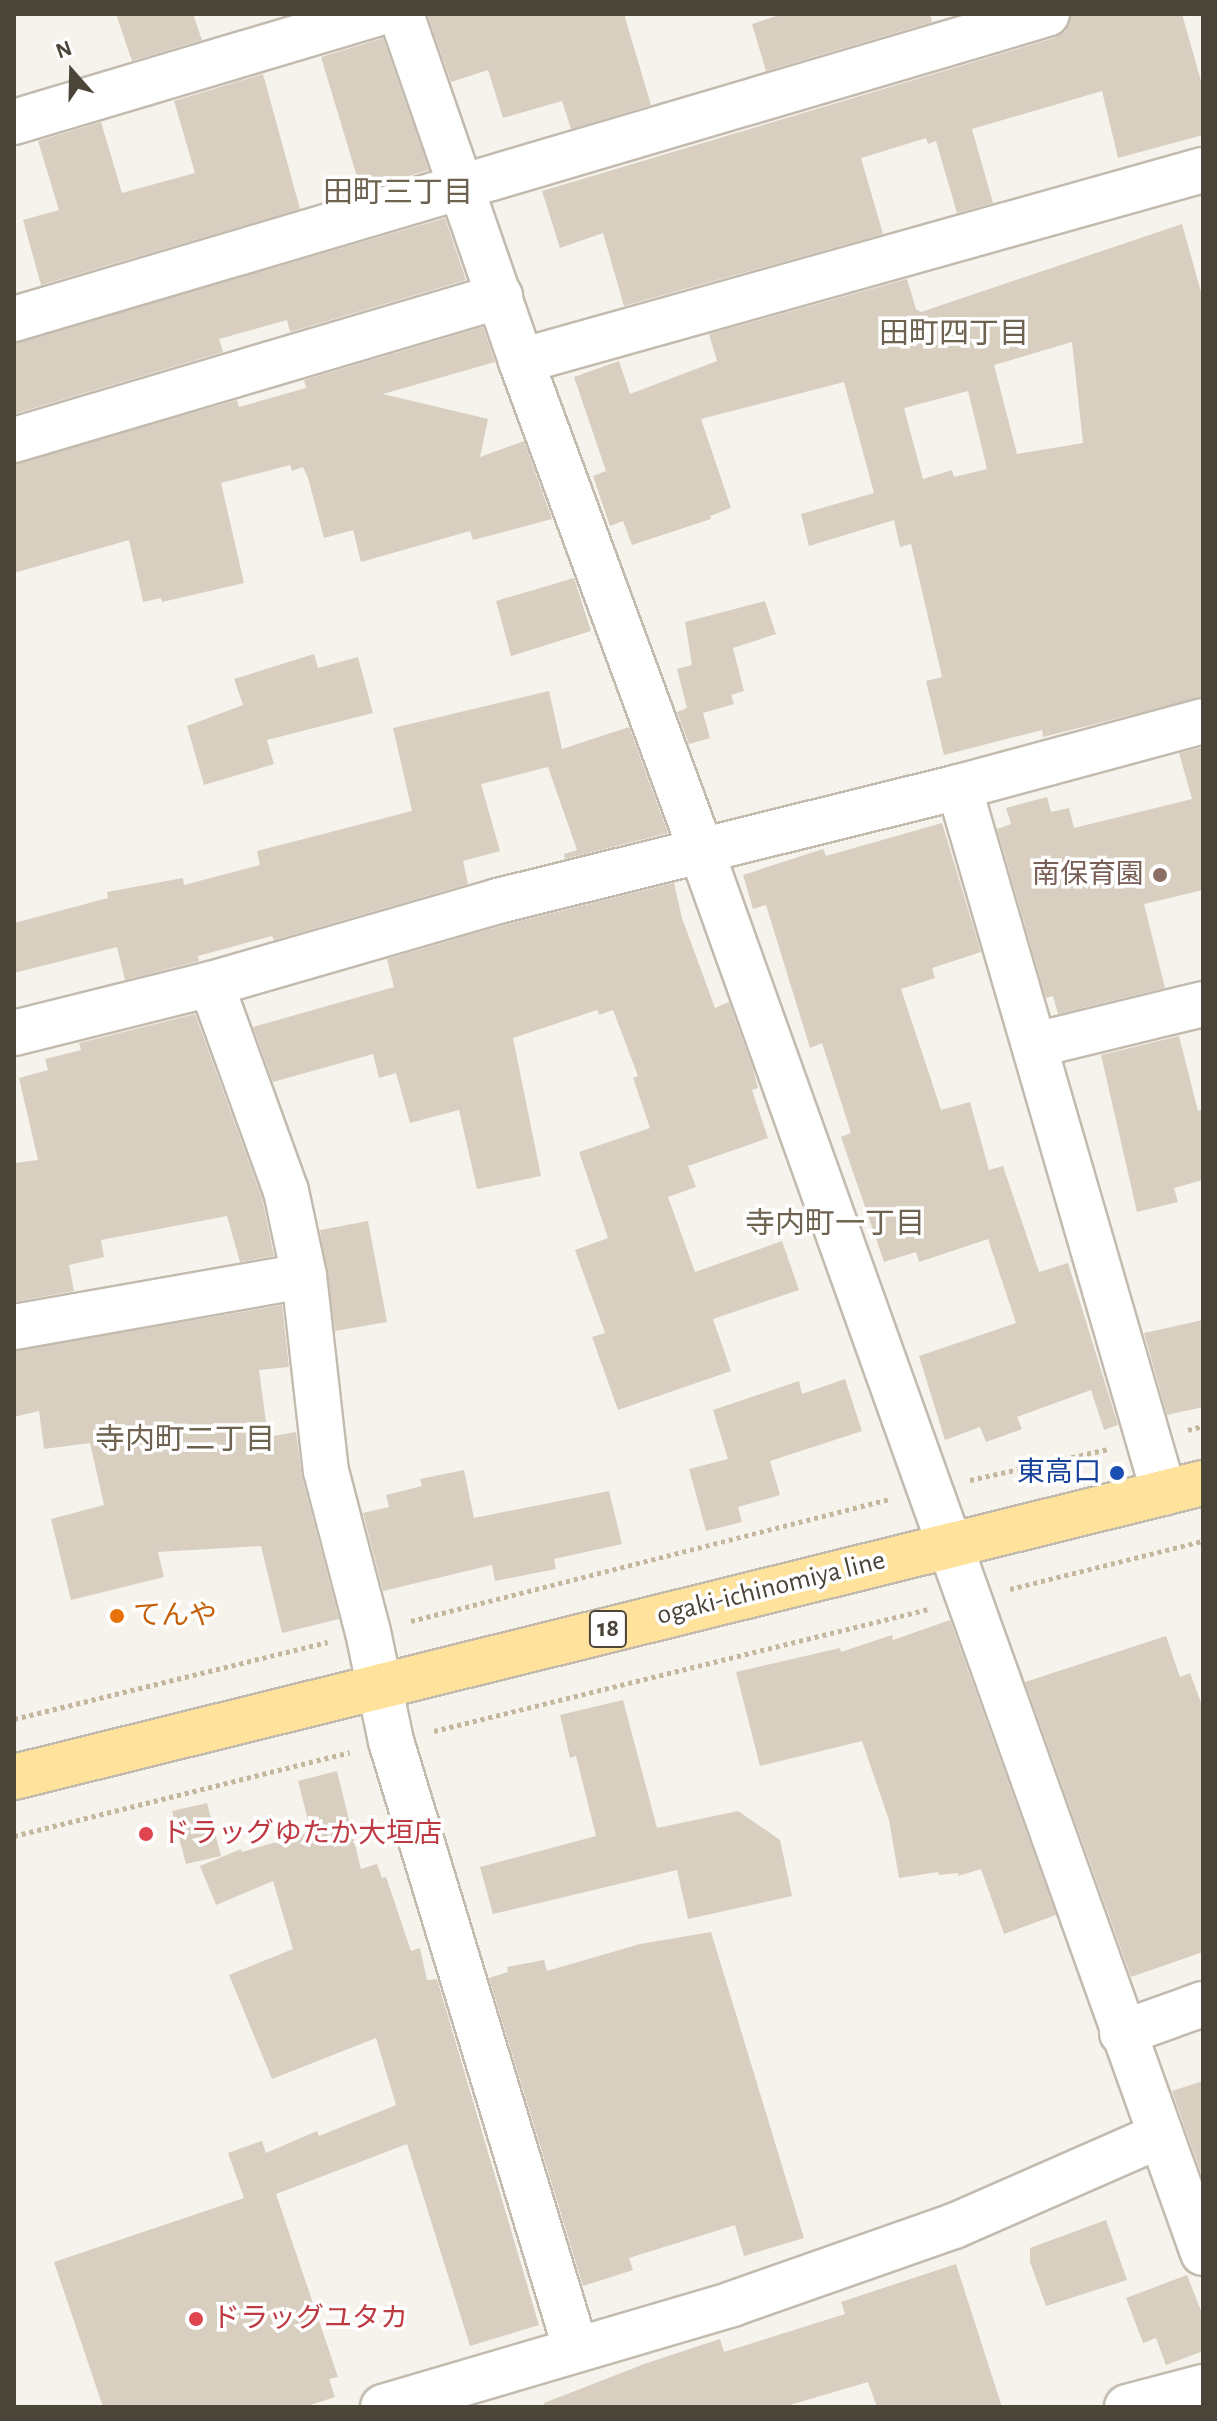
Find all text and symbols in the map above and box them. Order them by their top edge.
north arrow [32,32,112,112]
text: N [53,36,75,62]
district label: 田町三丁目 [323,175,473,211]
district label: 田町四丁目 [879,316,1029,352]
place label: 南保育園 [1032,858,1144,892]
marker: 南保育園 [1151,866,1169,884]
district label: 寺内町一丁目 [745,1206,925,1242]
district label: 寺内町二丁目 [95,1422,275,1458]
place label: 東高口 [1017,1456,1101,1490]
marker: 東高口 [1108,1464,1126,1482]
street label: ogaki-ichinomiya line [653,1543,889,1633]
place label: てんや [133,1599,217,1633]
marker: てんや [108,1607,126,1625]
road number: 18 [588,1607,628,1651]
place label: ドラッグゆたか大垣店 [162,1817,442,1851]
marker: ドラッグゆたか大垣店 [137,1825,155,1843]
place label: ドラッグユタカ [212,2302,408,2336]
marker: ドラッグユタカ [187,2310,205,2328]

